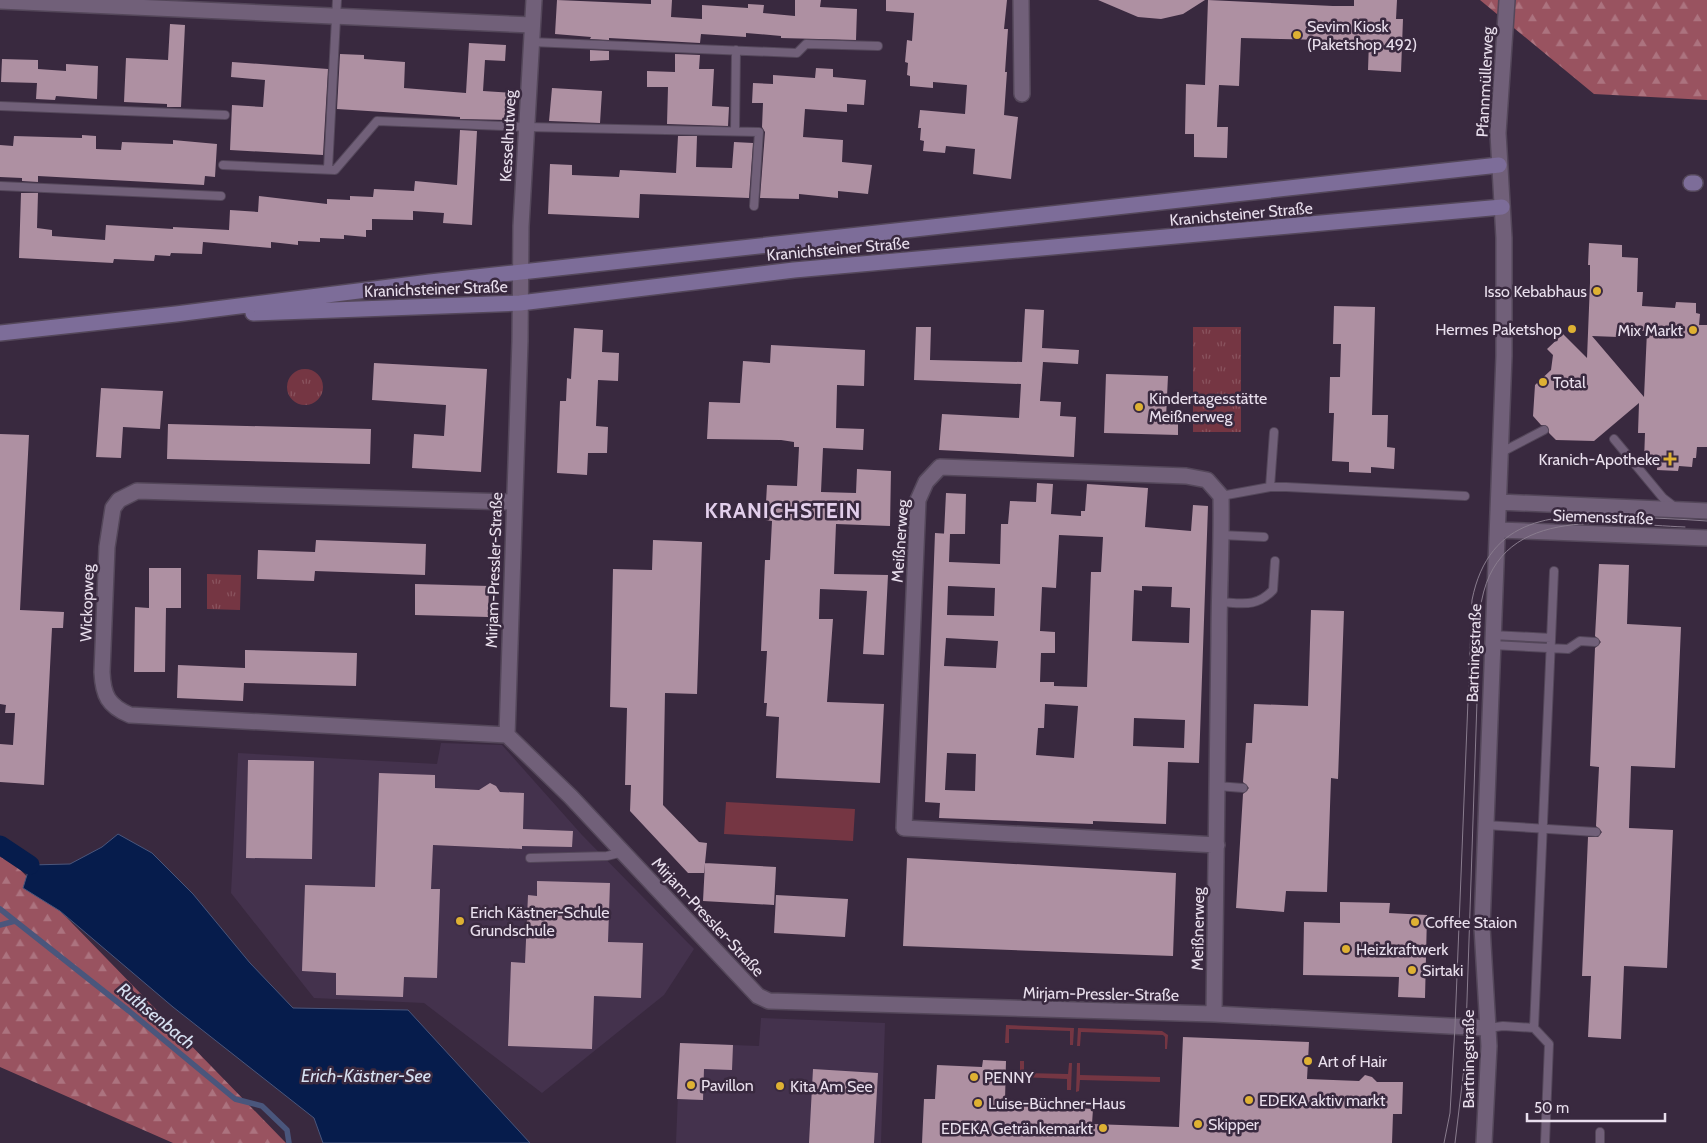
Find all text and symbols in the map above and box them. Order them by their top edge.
place label: Sevim Kiosk (Paketshop 492) [1307,17,1417,54]
street label: Pfannmüllerweg [1473,25,1497,138]
marker: Sevim Kiosk (Paketshop 492) [1291,29,1303,41]
street label: Kesselhutweg [496,89,520,182]
street label: Kranichsteiner Straße [1169,198,1313,230]
street label: Kranichsteiner Straße [766,233,910,265]
street label: Kranichsteiner Straße [364,277,508,301]
place label: Isso Kebabhaus [1484,282,1587,301]
marker: Isso Kebabhaus [1591,285,1603,297]
place label: Hermes Paketshop [1435,320,1562,339]
place label: Mix Markt [1617,321,1684,340]
marker: Hermes Paketshop [1566,323,1578,335]
marker: Mix Markt [1687,324,1699,336]
place label: Total [1553,373,1586,392]
marker: Total [1537,376,1549,388]
place label: Kindertagesstätte Meißnerweg [1149,389,1267,426]
marker: Kindertagesstätte Meißnerweg [1133,401,1145,413]
place label: Kranich-Apotheke [1539,450,1660,469]
marker: Kranich-Apotheke [1664,453,1676,465]
street label: Mirjam-Pressler-Straße [482,492,506,648]
district label: KRANICHSTEIN [705,498,861,523]
street label: Meißnerweg [888,498,912,583]
street label: Siemensstraße [1552,506,1654,528]
street label: Wickopweg [76,563,98,642]
street label: Bartningstraße [1463,603,1485,703]
street label: Mirjam-Pressler-Straße [648,853,768,981]
street label: Meißnerweg [1188,886,1208,971]
place label: Erich Kästner-Schule Grundschule [470,903,609,940]
place label: Coffee Staion [1425,913,1517,932]
marker: Erich Kästner-Schule Grundschule [454,915,466,927]
marker: Coffee Staion [1409,916,1421,928]
place label: Heizkraftwerk [1356,940,1449,959]
marker: Heizkraftwerk [1340,943,1352,955]
place label: Sirtaki [1422,961,1463,980]
marker: Sirtaki [1406,964,1418,976]
water label: Ruthsenbach [113,978,199,1054]
street label: Mirjam-Pressler-Straße [1023,983,1179,1005]
street label: Bartningstraße [1459,1010,1478,1108]
place label: Art of Hair [1318,1052,1388,1071]
marker: Art of Hair [1302,1055,1314,1067]
water label: Erich-Kästner-See [301,1065,431,1087]
place label: PENNY [984,1068,1035,1087]
marker: PENNY [968,1071,980,1083]
place label: Pavillon [701,1076,754,1095]
place label: Kita Am See [790,1077,873,1096]
marker: Pavillon [685,1079,697,1091]
marker: Kita Am See [774,1080,786,1092]
scale bar [1527,1090,1664,1122]
place label: EDEKA aktiv markt [1259,1091,1386,1110]
place label: Luise-Büchner-Haus [988,1094,1126,1113]
marker: EDEKA aktiv markt [1243,1094,1255,1106]
marker: Luise-Büchner-Haus [972,1097,984,1109]
text: 50 m [1534,1099,1569,1117]
place label: Skipper [1208,1115,1260,1134]
marker: Skipper [1192,1118,1204,1130]
place label: EDEKA Getränkemarkt [941,1119,1094,1138]
marker: EDEKA Getränkemarkt [1097,1122,1109,1134]

